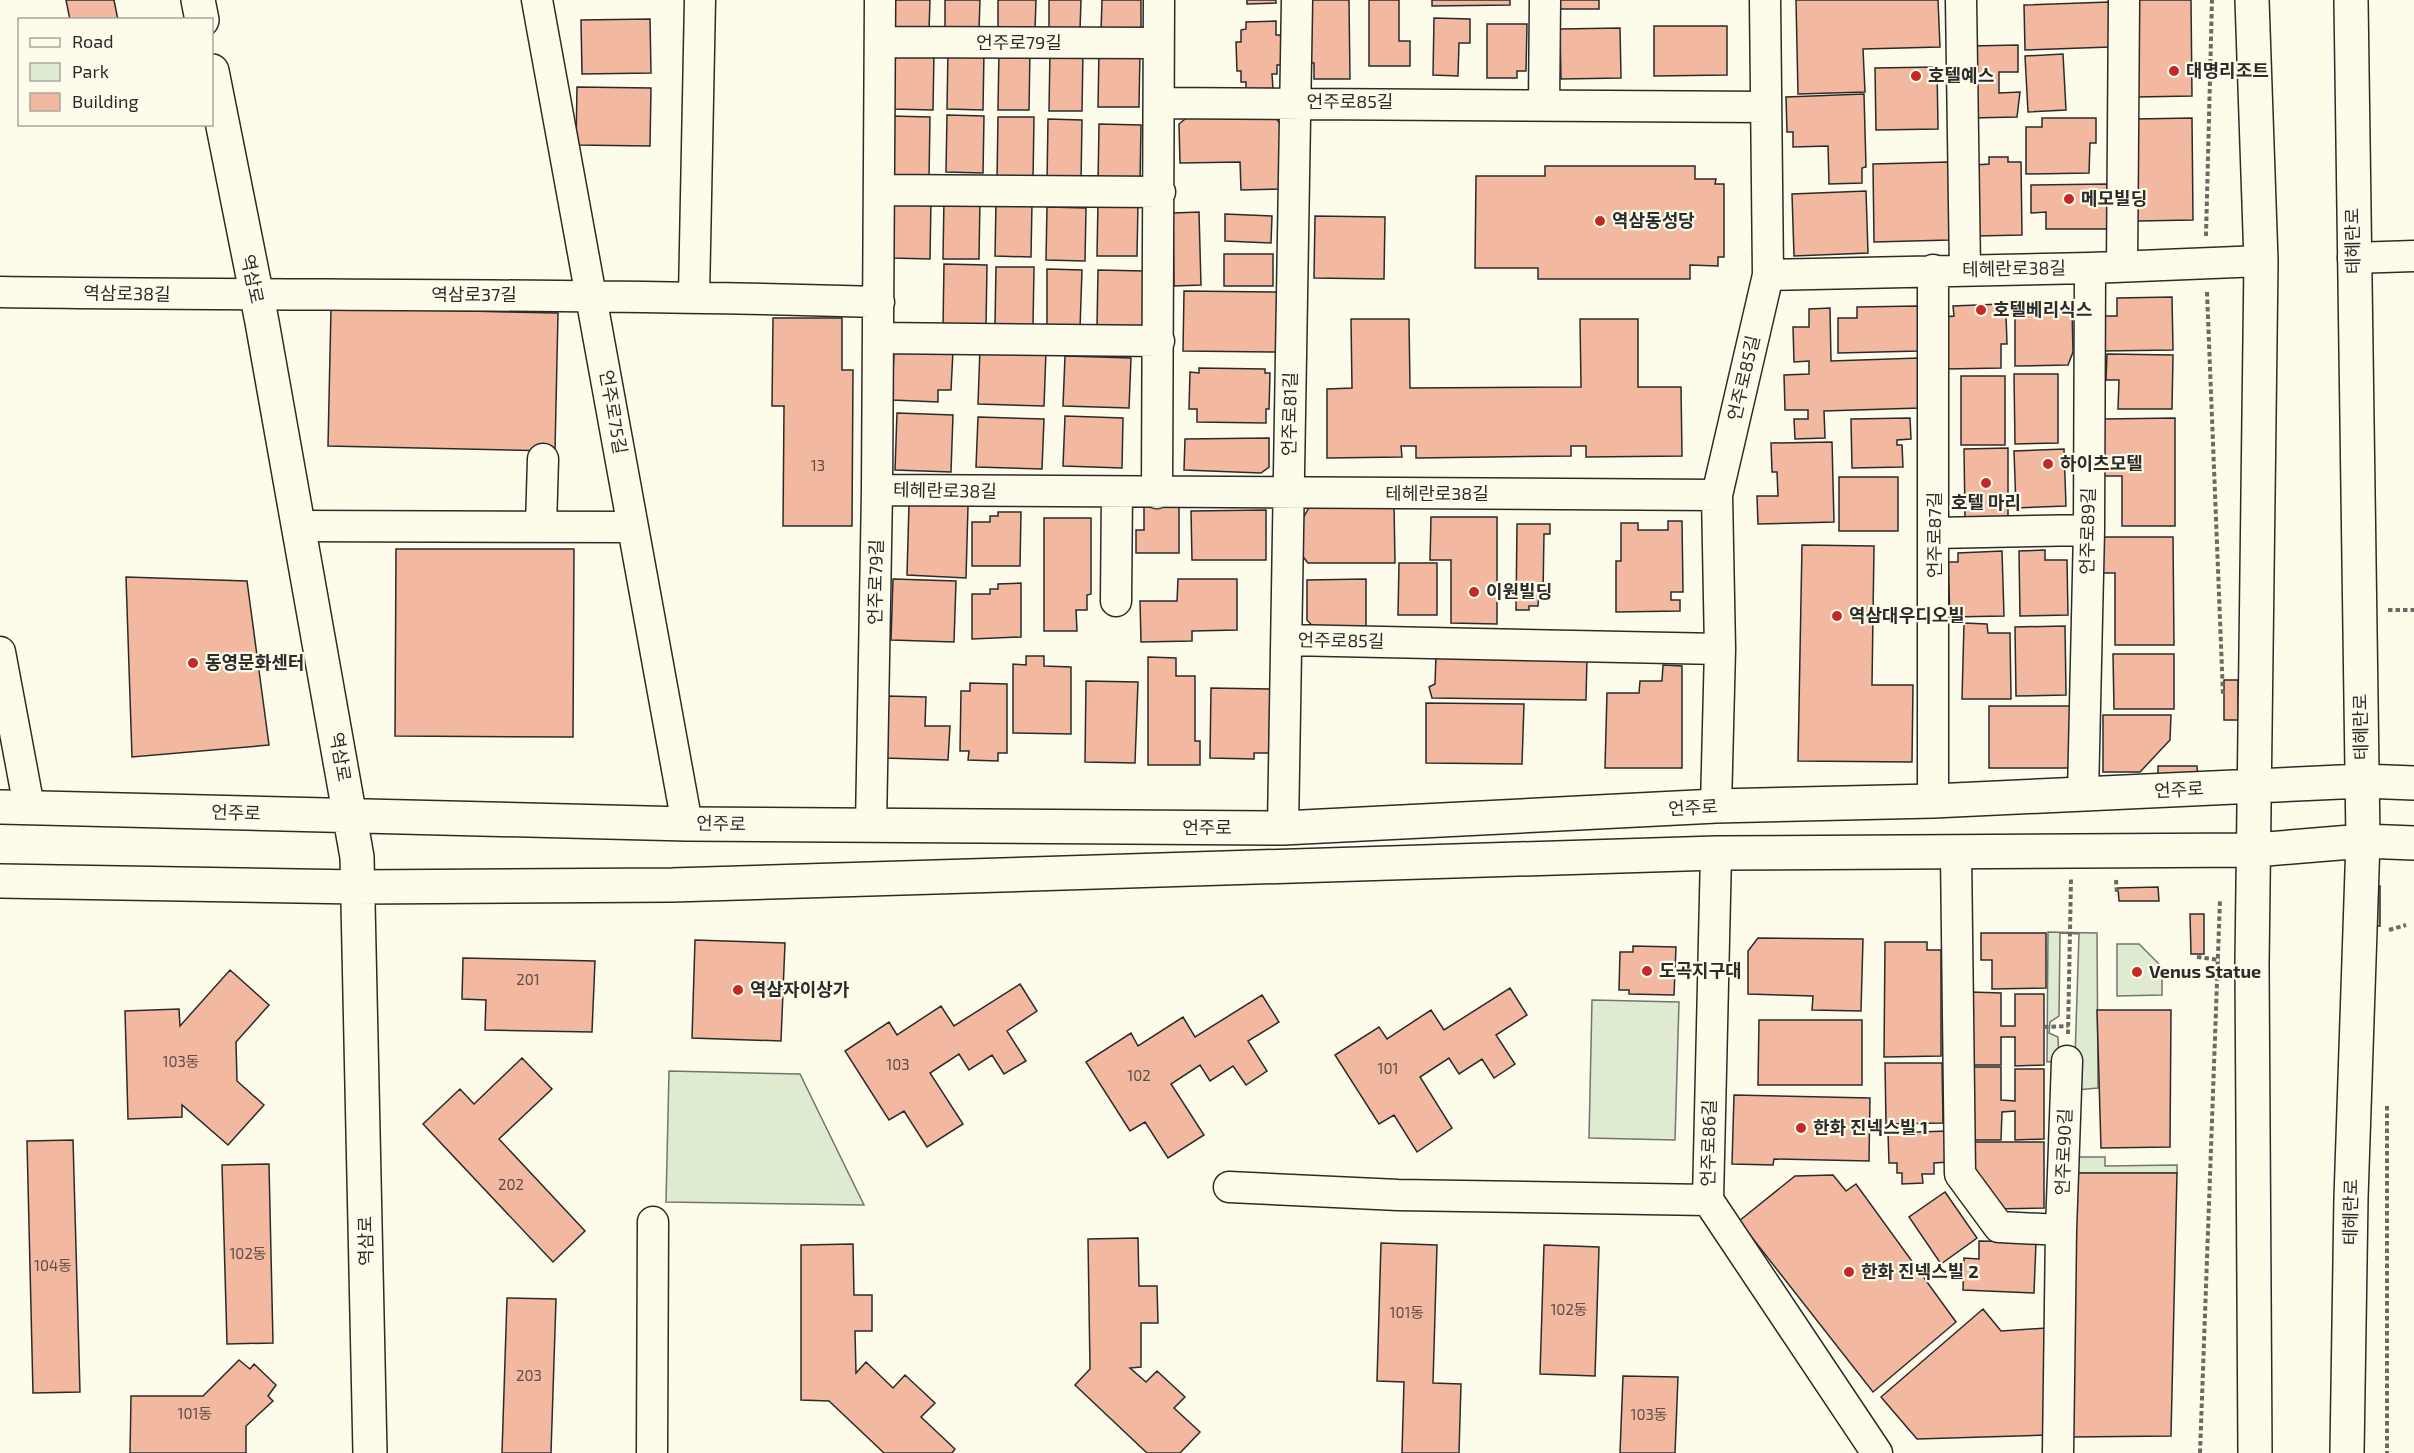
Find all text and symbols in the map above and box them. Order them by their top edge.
legend [18,18,213,126]
text: Road [72,30,113,52]
street label: 언주로79길 [976,31,1062,53]
place label: 대명리조트 [2186,59,2269,81]
text: Park [72,60,109,82]
place label: 호텔예스 [1928,64,1994,86]
marker: 대명리조트 [2167,64,2181,78]
marker: 호텔예스 [1909,69,1923,83]
text: Building [72,90,139,112]
street label: 언주로85길 [1307,90,1393,112]
place label: 메모빌딩 [2081,187,2147,209]
marker: 메모빌딩 [2062,192,2076,206]
street label: 테헤란로 [2340,208,2364,274]
place label: 역삼동성당 [1612,209,1695,231]
marker: 역삼동성당 [1593,214,1607,228]
street label: 역삼로 [237,252,269,305]
street label: 테헤란로38길 [1962,256,2066,280]
street label: 역삼로38길 [83,281,171,305]
street label: 역삼로37길 [431,283,517,305]
place label: 호텔베리식스 [1993,298,2092,320]
marker: 호텔베리식스 [1974,303,1988,317]
street label: 언주로85길 [1723,333,1764,423]
street label: 언주로75길 [596,368,632,456]
street label: 언주로81길 [1277,372,1301,456]
place label: 하이츠모텔 [2060,452,2143,474]
house number: 13 [811,456,825,474]
marker: 하이츠모텔 [2041,457,2055,471]
marker: 호텔 마리 [1979,476,1993,490]
street label: 테헤란로38길 [893,478,997,502]
street label: 테헤란로38길 [1385,482,1489,504]
street label: 언주로89길 [2075,487,2099,575]
place label: 호텔 마리 [1951,491,2021,513]
street label: 언주로87길 [1923,492,1945,578]
street label: 언주로79길 [863,539,887,625]
place label: 이원빌딩 [1486,580,1552,602]
marker: 이원빌딩 [1467,585,1481,599]
place label: 역삼대우디오빌 [1849,604,1965,626]
marker: 역삼대우디오빌 [1830,609,1844,623]
street label: 언주로85길 [1297,628,1385,652]
place label: 동영문화센터 [205,651,304,673]
marker: 동영문화센터 [186,656,200,670]
street label: 테헤란로 [2348,694,2372,760]
street label: 역삼로 [326,730,356,783]
street label: 언주로 [2154,777,2204,801]
street label: 언주로 [1668,795,1718,819]
street label: 언주로 [211,800,261,824]
street label: 언주로 [696,812,746,834]
street label: 언주로 [1182,816,1232,838]
place label: 도곡지구대 [1659,959,1742,981]
place label: Venus Statue [2149,960,2261,982]
marker: 도곡지구대 [1640,964,1654,978]
marker: Venus Statue [2130,965,2144,979]
house number: 201 [516,970,540,988]
place label: 역삼자이상가 [750,978,850,1000]
marker: 역삼자이상가 [731,983,745,997]
house number: 103동 [162,1052,200,1070]
house number: 103 [886,1055,910,1073]
house number: 101 [1378,1059,1399,1077]
house number: 102 [1127,1066,1151,1084]
street label: 언주로86길 [1696,1099,1720,1187]
street label: 언주로90길 [2050,1108,2076,1196]
place label: 한화 진넥스빌 1 [1813,1116,1928,1138]
marker: 한화 진넥스빌 1 [1794,1121,1808,1135]
house number: 202 [498,1175,524,1193]
street label: 테헤란로 [2338,1179,2362,1245]
street label: 역삼로 [354,1216,376,1266]
house number: 102동 [229,1244,267,1262]
house number: 104동 [34,1256,72,1274]
place label: 한화 진넥스빌 2 [1861,1260,1979,1282]
marker: 한화 진넥스빌 2 [1842,1265,1856,1279]
house number: 102동 [1550,1300,1588,1318]
house number: 101동 [1390,1303,1424,1321]
house number: 203 [516,1366,542,1384]
house number: 101동 [178,1404,212,1422]
house number: 103동 [1630,1405,1668,1423]

